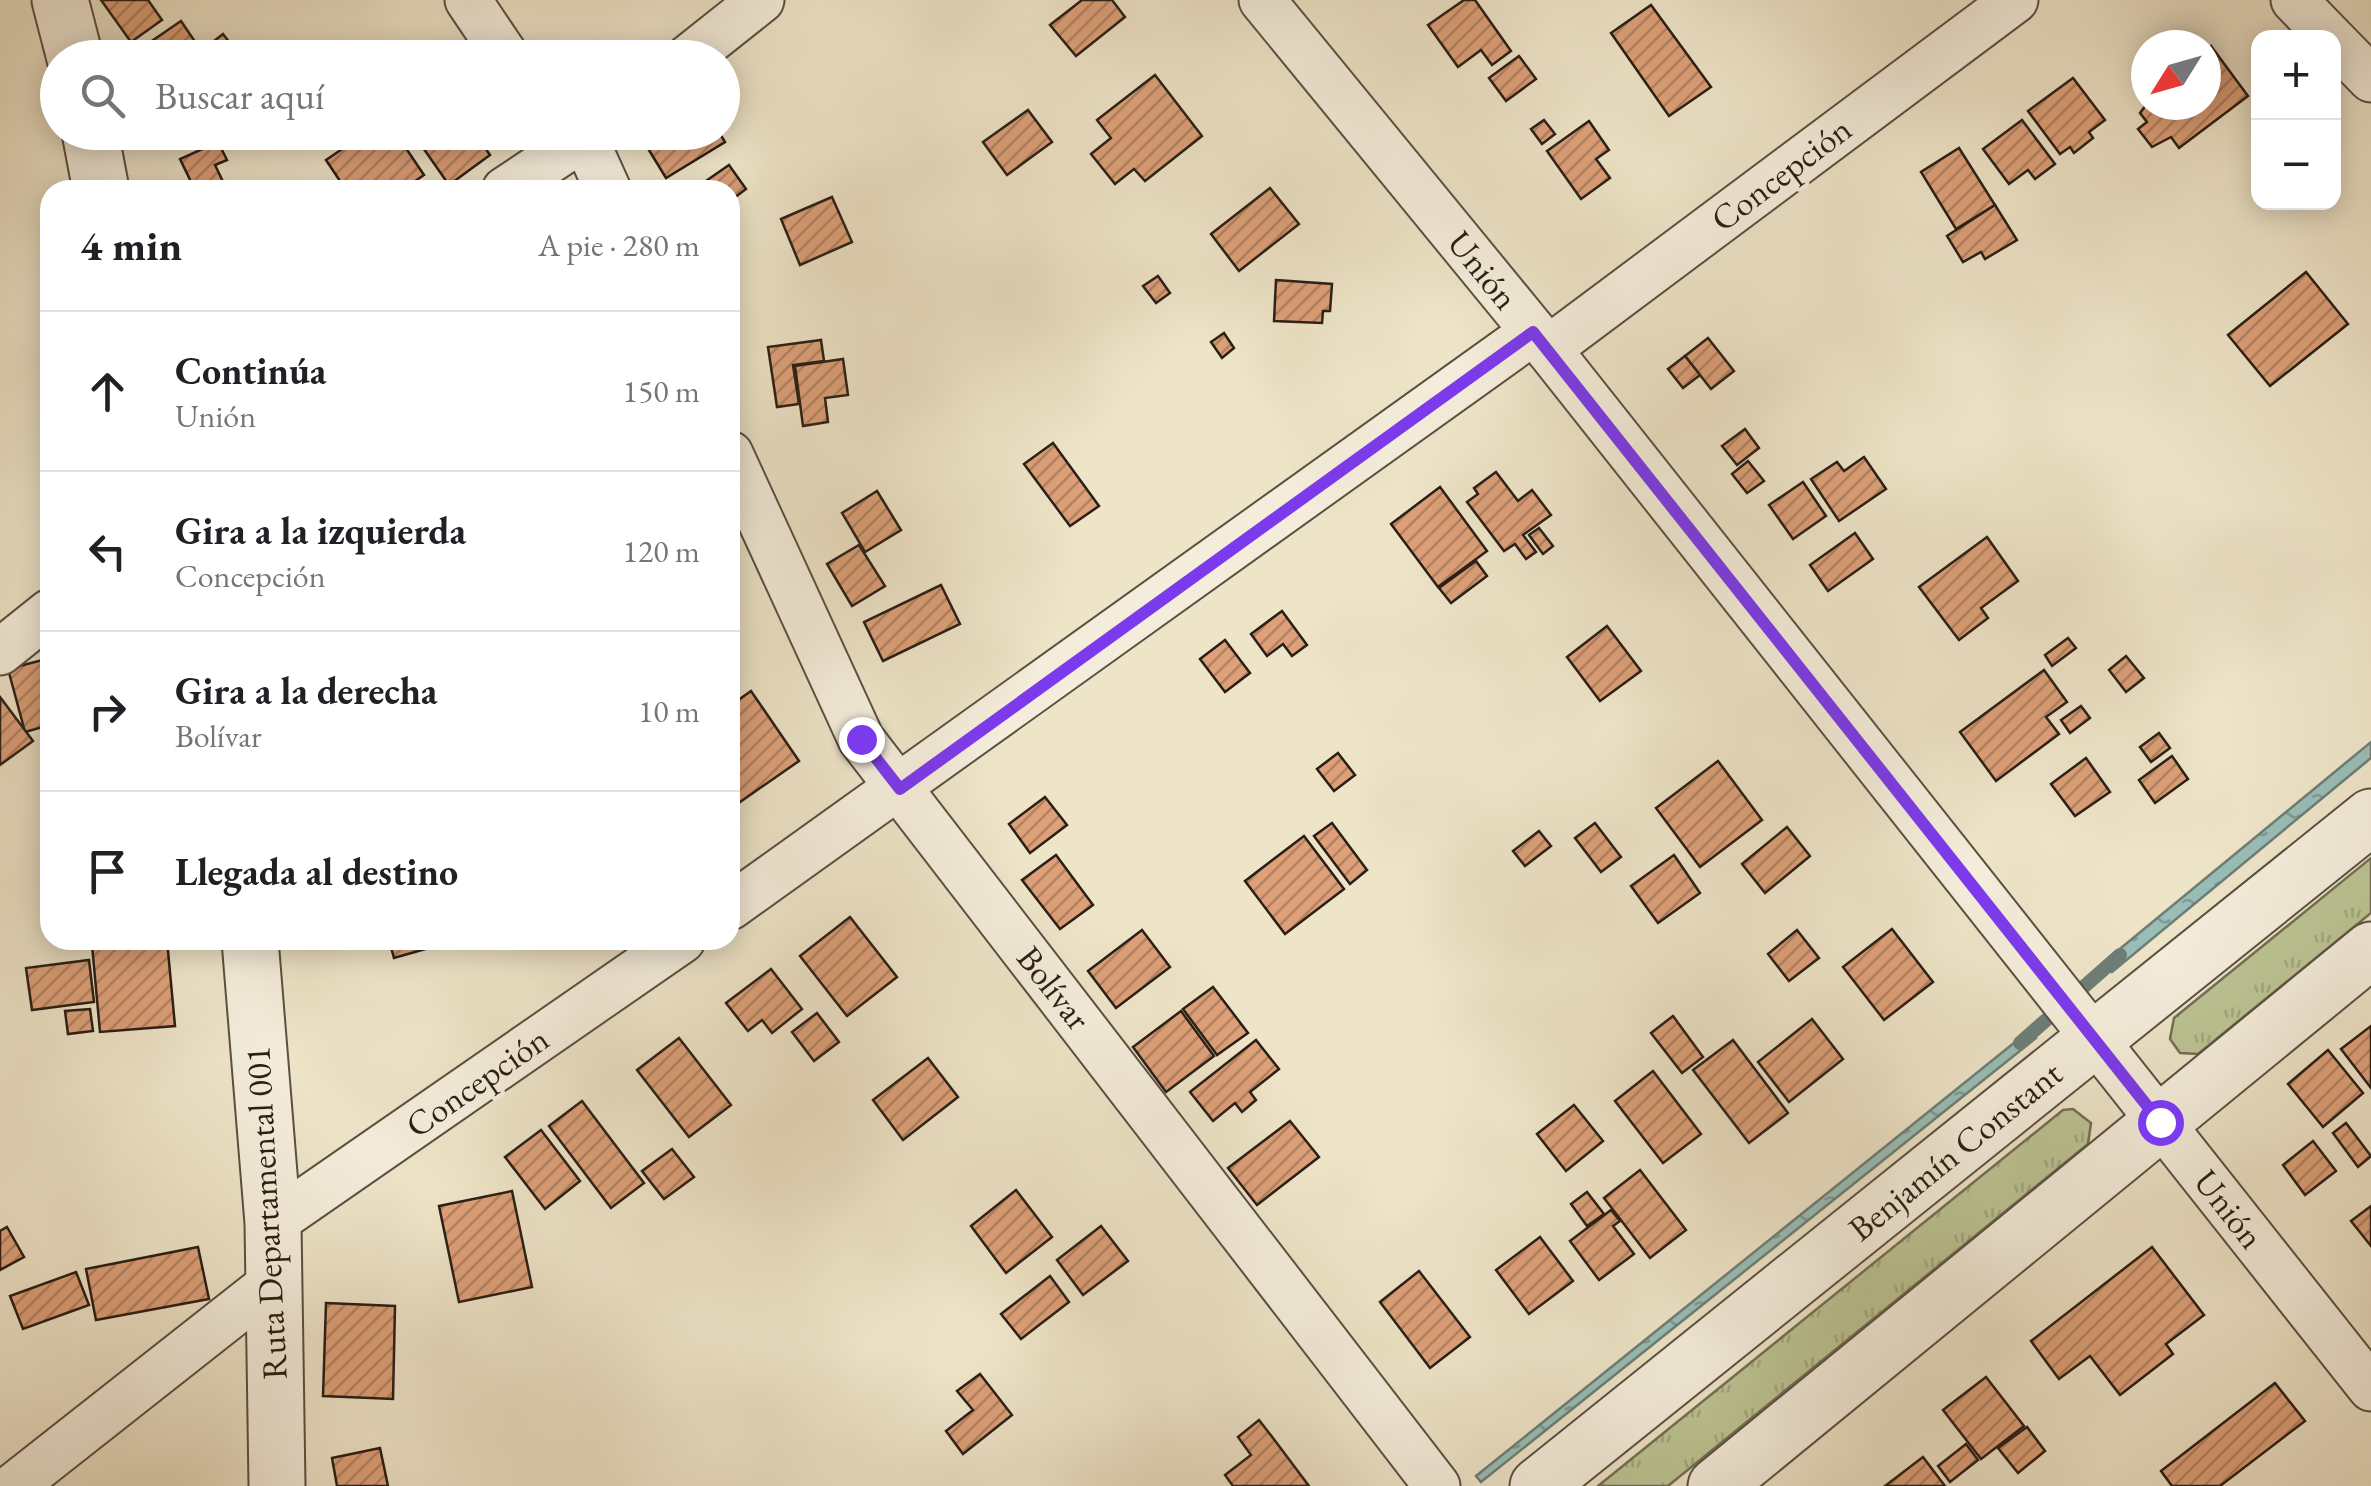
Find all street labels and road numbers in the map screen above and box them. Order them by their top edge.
street label: Concepción [1701,106,1860,241]
street label: Unión [1438,221,1529,318]
street label: Bolívar [1007,936,1101,1039]
street label: Concepción [396,1016,557,1147]
street label: Ruta Departamental 001 [234,1045,297,1381]
street label: Benjamín Constant [1839,1051,2071,1251]
street label: Unión [2184,1160,2274,1257]

